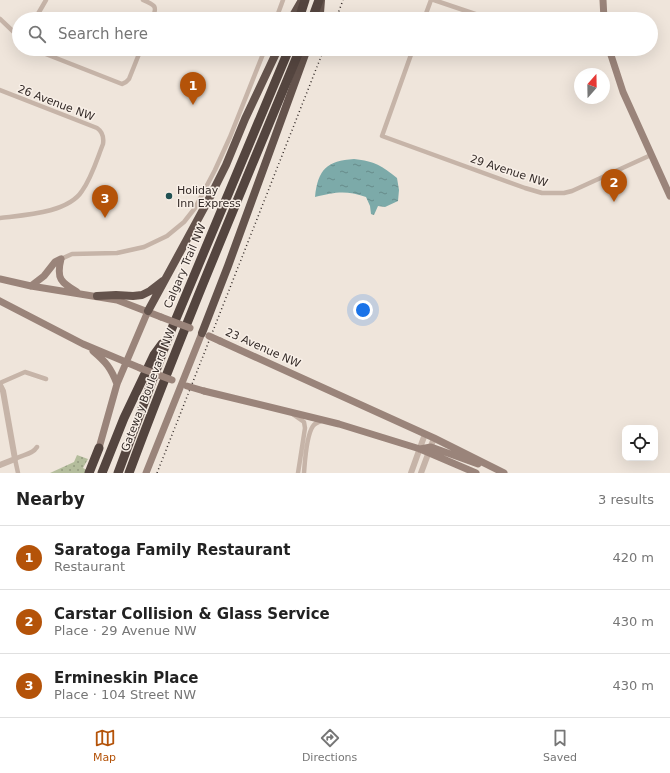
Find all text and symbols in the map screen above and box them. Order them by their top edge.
search box [12,12,658,56]
icon: search [26,23,48,45]
text: Search here [58,25,148,43]
north arrow [574,68,610,104]
pin: 1 [180,72,206,105]
street label: 26 Avenue NW [16,82,96,124]
street label: 29 Avenue NW [468,152,550,190]
pin: 2 [601,169,627,202]
place label: Holiday Inn Express [177,184,241,210]
pin: 3 [92,185,118,218]
marker: Holiday Inn Express [164,191,174,201]
street label: Calgary Trail NW [161,222,209,310]
your location [353,300,373,320]
street label: 23 Avenue NW [223,326,303,370]
street label: Gateway Boulevard NW [119,327,177,453]
map controls [622,425,658,461]
button: locate [622,425,658,461]
text: Nearby [16,489,85,509]
text: 3 results [598,492,654,507]
text: Saratoga Family Restaurant [54,541,290,559]
text: 1 [24,550,34,565]
text: 420 m [612,550,654,565]
text: Restaurant [54,559,125,574]
text: Carstar Collision & Glass Service [54,605,330,623]
text: 2 [24,614,34,629]
text: 430 m [612,614,654,629]
text: Place · 29 Avenue NW [54,623,197,638]
text: Ermineskin Place [54,669,199,687]
text: 3 [24,678,34,693]
text: 430 m [612,678,654,693]
text: Place · 104 Street NW [54,687,196,702]
tab: Map [93,727,116,764]
tab: Directions [302,727,357,764]
tab: Saved [543,727,577,764]

